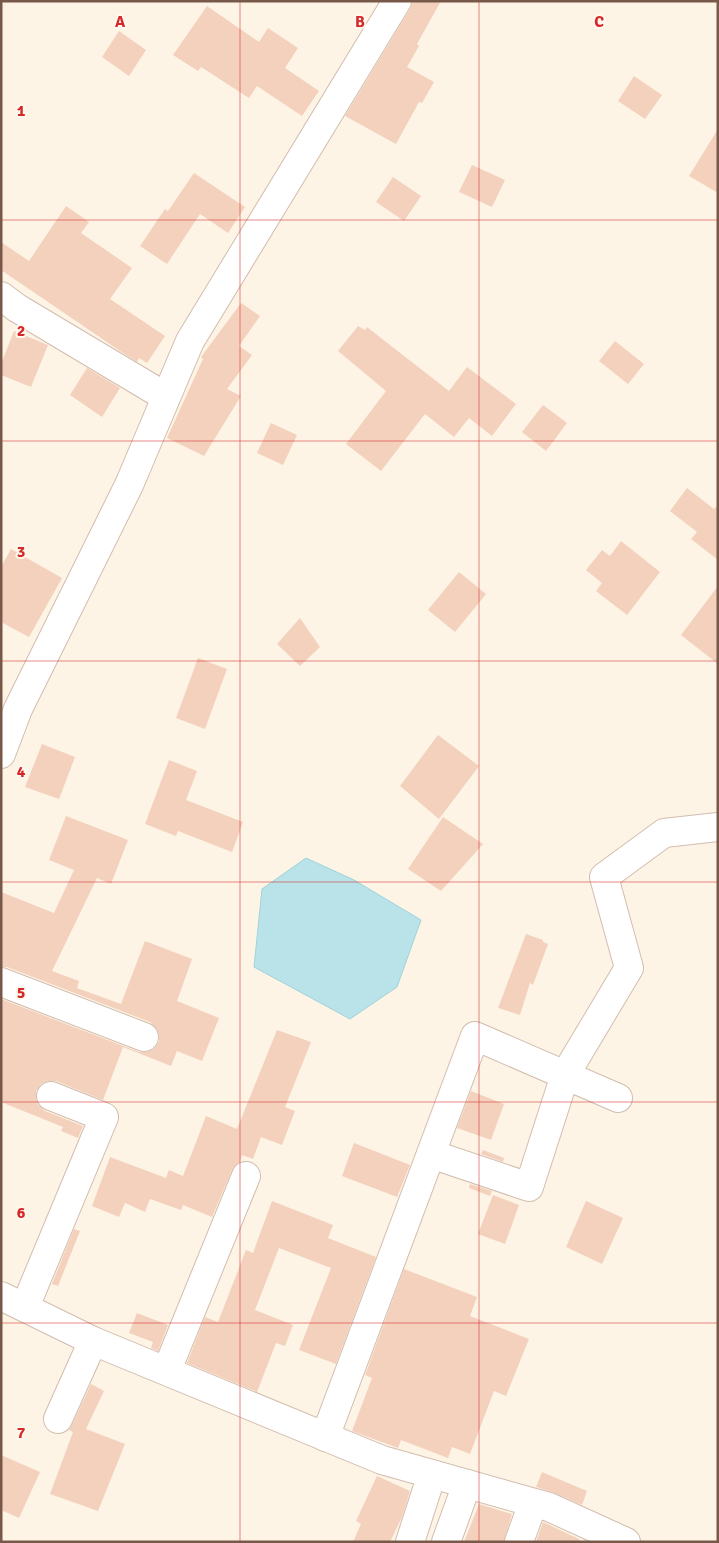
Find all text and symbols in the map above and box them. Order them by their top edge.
text: A [115,12,126,32]
text: B [355,12,365,32]
text: C [594,12,604,32]
text: 1 [17,101,26,121]
text: 2 [17,321,25,341]
text: 3 [17,542,25,562]
text: 4 [17,762,26,782]
text: 5 [17,983,25,1003]
text: 6 [17,1203,26,1223]
text: 7 [17,1423,26,1443]

